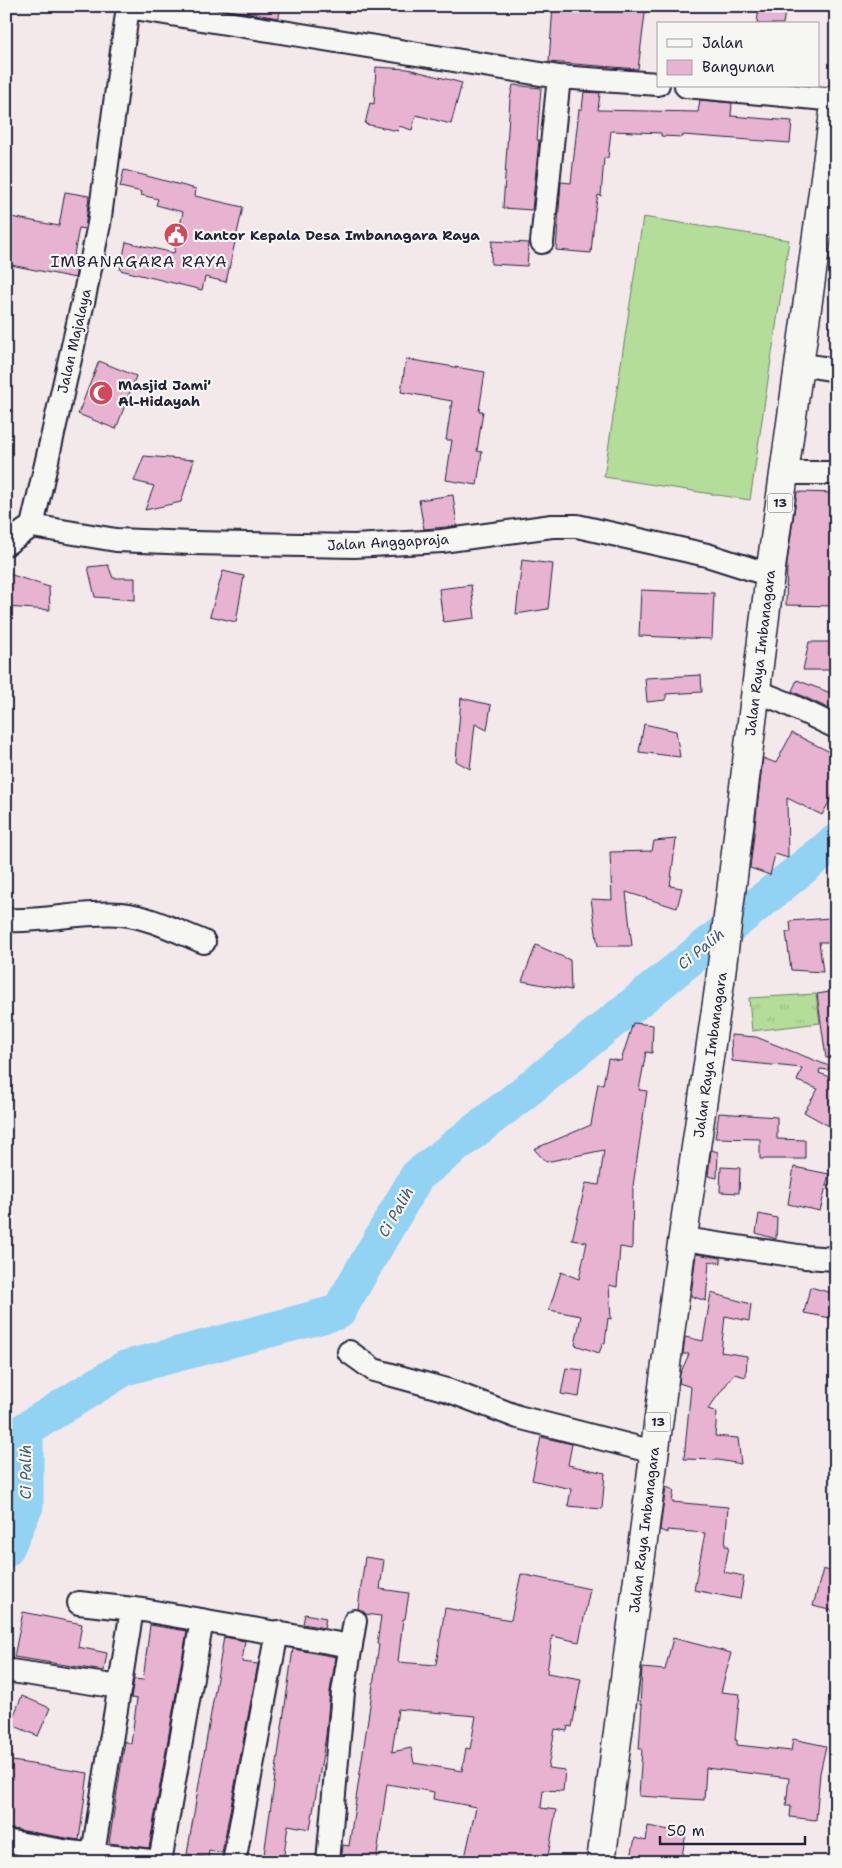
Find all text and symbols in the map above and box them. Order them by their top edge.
legend [657,22,820,88]
text: Jalan [702,33,743,53]
text: Bangunan [702,57,774,77]
public building icon: Kantor Kepala Desa Imbanagara Raya [163,222,189,248]
place label: Kantor Kepala Desa Imbanagara Raya [194,226,480,244]
district label: IMBANAGARA RAYA [50,251,228,272]
street label: Jalan Majalaya [53,287,95,395]
place label: Masjid Jami' Al-Hidayah [118,376,211,410]
mosque icon: Masjid Jami' Al-Hidayah [88,380,114,406]
road number: 13 [768,493,792,512]
street label: Jalan Anggapraja [327,530,450,554]
street label: Jalan Raya Imbanagara [741,569,779,737]
water label: Ci Palih [673,924,729,974]
street label: Jalan Raya Imbanagara [689,971,731,1139]
water label: Ci Palih [374,1183,418,1241]
road number: 13 [646,1412,670,1431]
water label: Ci Palih [16,1445,36,1499]
street label: Jalan Raya Imbanagara [625,1446,663,1614]
scale bar [660,1813,804,1845]
text: 50 m [667,1821,705,1841]

